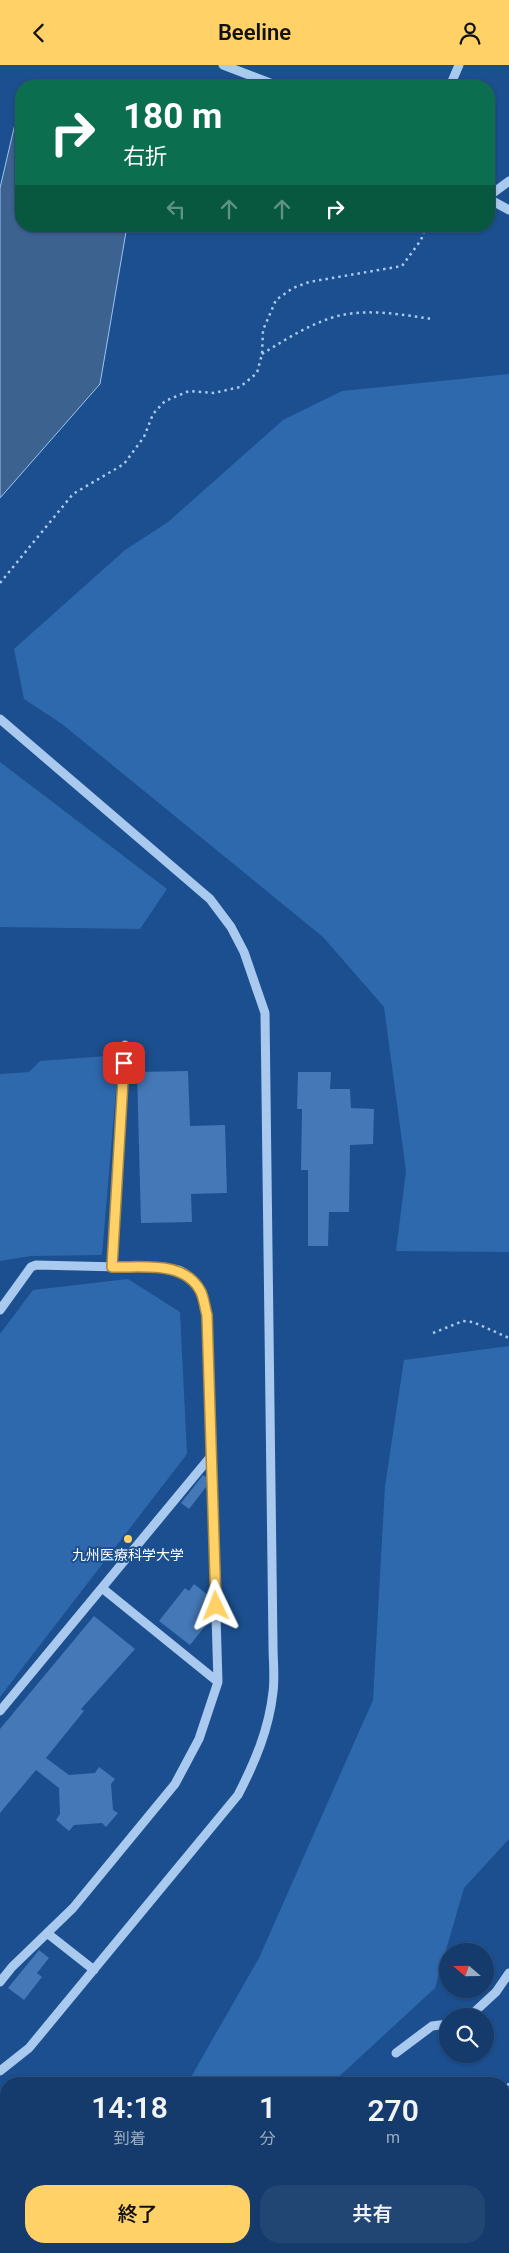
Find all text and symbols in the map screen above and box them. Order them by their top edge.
icon: back [25,19,53,47]
icon: person [456,19,484,47]
text: Beeline [218,20,291,45]
text: 180 m [123,96,222,137]
icon: right [40,100,105,165]
text: 右折 [123,144,167,169]
icon: left [162,195,190,223]
icon: ahead [215,195,243,223]
icon: ahead [268,195,296,223]
icon: right [321,195,349,223]
pin [103,1042,145,1084]
icon: arrive [110,1049,138,1077]
marker: 九州医療科学大学 [122,1533,134,1545]
place label: 九州医療科学大学 [72,1547,184,1563]
position arrow [189,1579,241,1631]
north arrow [439,1943,494,1997]
map controls [439,1943,494,2063]
button: search [439,2008,494,2063]
text: 14:18 [91,2090,168,2125]
text: 1 [259,2090,276,2125]
text: 270 [367,2093,419,2128]
text: m [386,2128,400,2147]
text: 到着 [114,2129,146,2148]
text: 分 [260,2129,276,2148]
button: 終了 [25,2185,250,2243]
button: 共有 [260,2185,485,2243]

